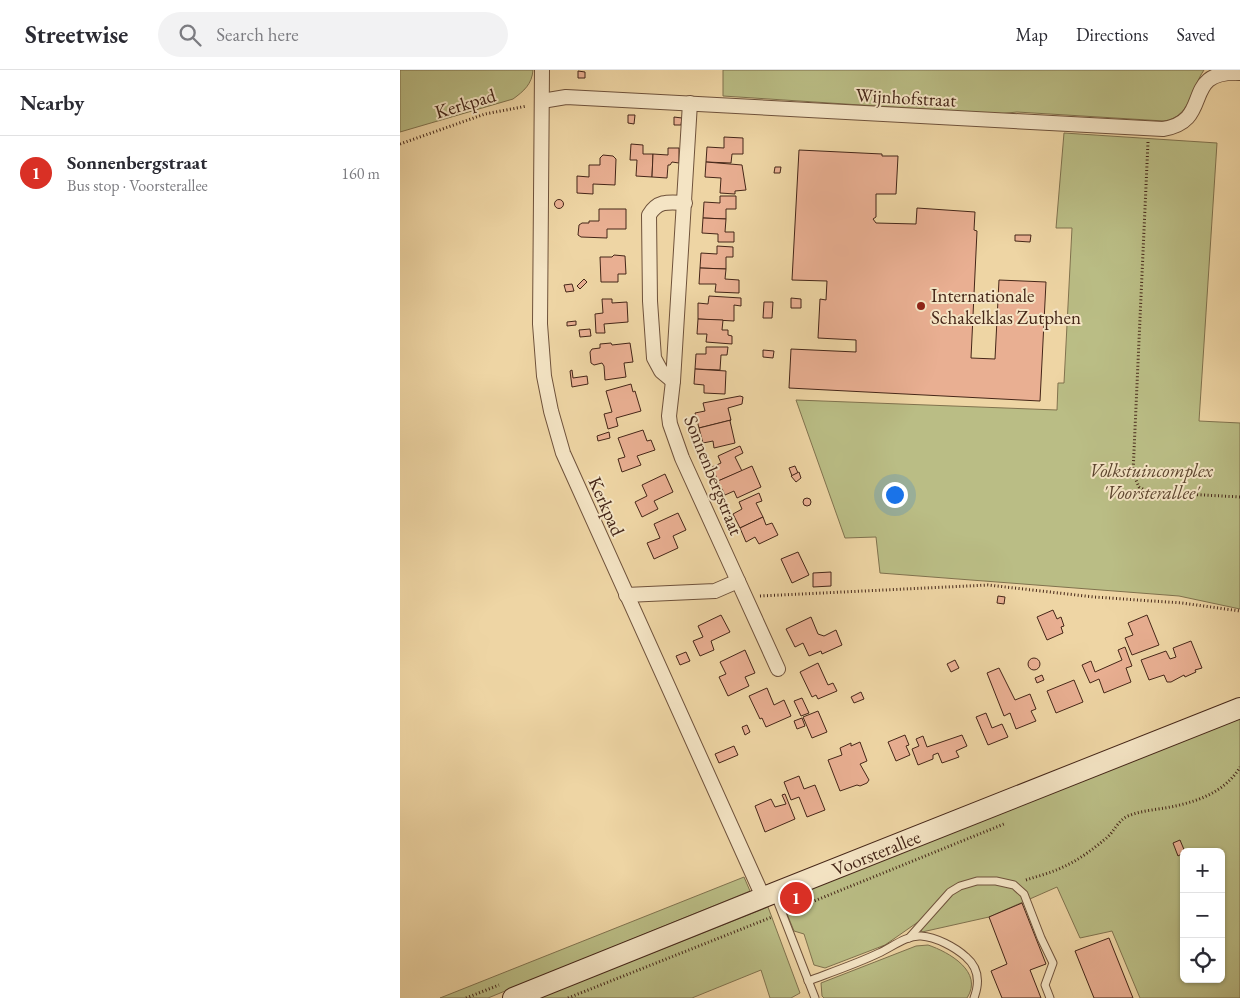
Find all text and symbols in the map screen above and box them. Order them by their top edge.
search box [158,12,508,57]
text: Streetwise [25,19,128,50]
icon: search [176,21,204,49]
text: Search here [216,22,299,47]
text: Map [1016,23,1048,46]
text: Directions [1076,23,1148,46]
text: Saved [1176,23,1215,46]
street label: Kerkpad [432,82,499,125]
street label: Wijnhofstraat [855,82,957,113]
text: Nearby [20,89,84,116]
text: Sonnenbergstraat [67,150,207,175]
text: 1 [32,163,40,184]
text: 160 m [341,163,380,184]
text: Bus stop · Voorsterallee [67,175,208,196]
place label: Internationale Schakelklas Zutphen [931,283,1081,330]
marker: Internationale Schakelklas Zutphen [915,300,927,312]
street label: Sonnenbergstraat [678,412,749,539]
park label: Volkstuincomplex 'Voorsterallee' [1089,458,1213,505]
street label: Kerkpad [582,473,631,540]
your location [882,482,908,508]
street label: Voorsterallee [828,824,924,882]
map controls [1180,848,1225,983]
button: + [1180,848,1225,893]
pin: 1 [780,879,812,917]
button: − [1180,893,1225,938]
button: locate [1180,938,1225,983]

